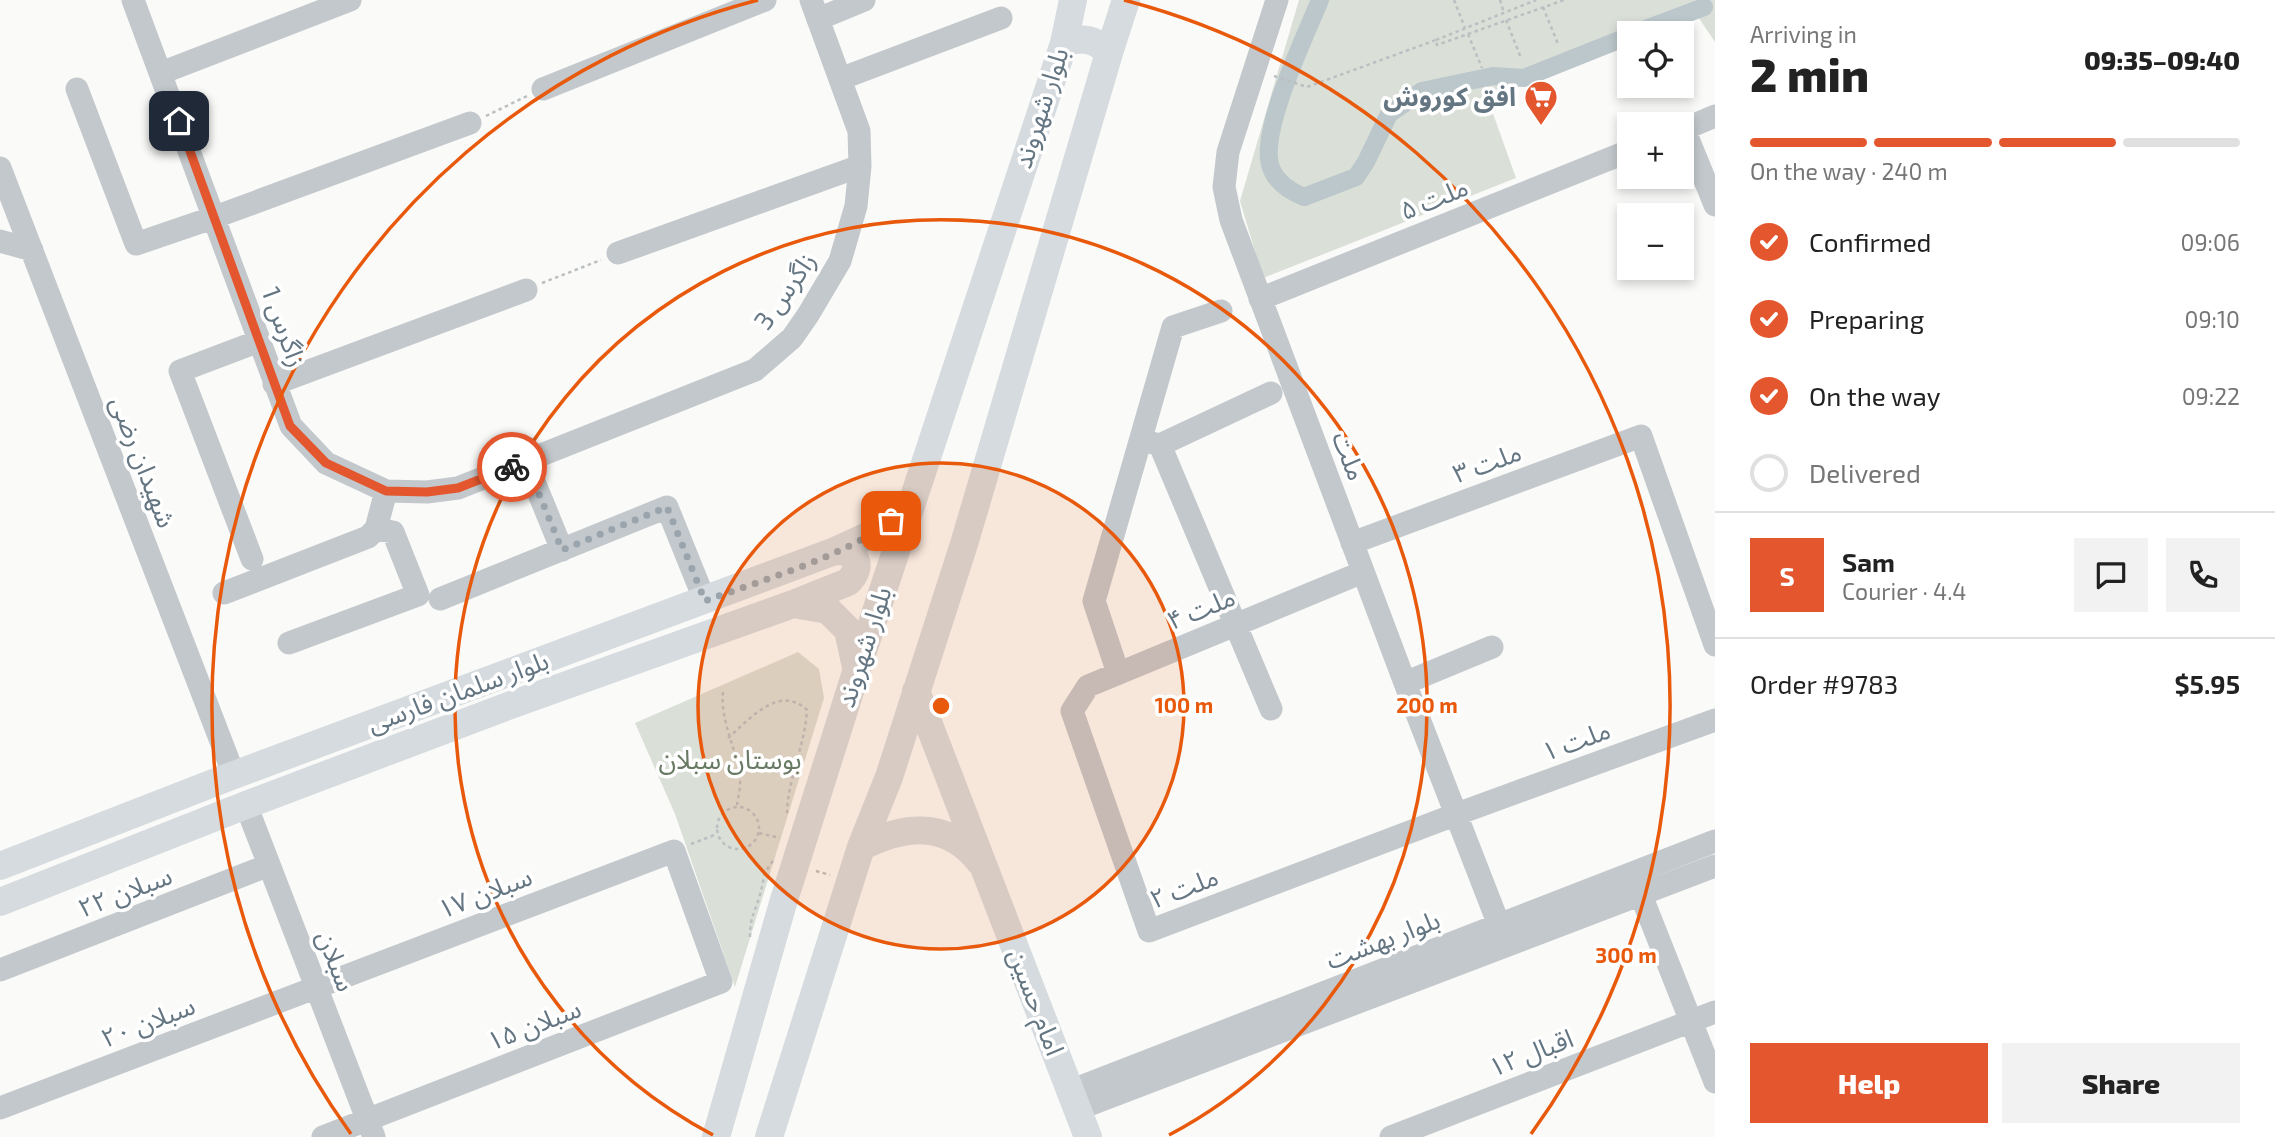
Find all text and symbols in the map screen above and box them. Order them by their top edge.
text: Arriving in [1750,20,1857,48]
map controls [1617,21,1694,280]
button: locate [1617,21,1694,98]
street label: بلوار شهروند [1006,43,1075,172]
text: 09:35–09:40 [2084,44,2240,75]
text: 2 min [1750,46,1869,101]
supermarket icon: افق کوروش [1522,78,1560,127]
place label: افق کوروش [1383,80,1516,113]
pin [149,91,209,151]
icon: home [160,102,198,140]
button: + [1617,112,1694,189]
text: On the way · 240 m [1750,157,1948,185]
street label: ملت ۵ [1395,170,1472,225]
button: − [1617,203,1694,280]
icon: check [1750,223,1788,261]
text: Confirmed [1809,226,1932,257]
text: 09:06 [2181,228,2240,256]
street label: زاگرس 3 [746,246,822,335]
street label: زاگرس 1 [256,282,314,371]
icon: check [1750,300,1788,338]
text: Preparing [1809,303,1924,334]
text: 09:10 [2185,305,2240,333]
icon: check [1750,377,1788,415]
text: On the way [1809,380,1940,411]
text: 09:22 [2182,382,2240,410]
street label: شهیدان رضی [104,391,184,532]
street label: ملت [1327,427,1374,484]
courier [477,432,547,502]
street label: ملت ۳ [1448,435,1525,488]
icon: bike [493,448,531,486]
text: Delivered [1809,457,1921,488]
pin [861,491,921,551]
icon: bag [872,502,910,540]
button: chat [2074,538,2148,612]
button: phone [2166,538,2240,612]
text: Sam [1842,546,1895,577]
text: S [1779,560,1795,591]
text: Courier · 4.4 [1842,577,1966,605]
street label: ملت ۴ [1162,580,1239,635]
street label: بلوار شهروند [829,582,898,711]
street label: بلوار سلمان فارسی [363,643,553,739]
text: Order #9783 [1750,668,1898,699]
text: $5.95 [2175,668,2240,699]
text: 100 m [1155,692,1213,717]
text: 200 m [1396,692,1458,717]
centre of rings [929,694,953,718]
street label: ملت ۱ [1537,713,1614,766]
park label: بوستان سبلان [658,743,802,775]
street label: سبلان ۲۲ [73,859,176,924]
street label: ملت ۲ [1145,859,1222,914]
street label: سبلان ۱۷ [433,860,536,925]
street label: بلوار بهشت [1321,903,1444,975]
street label: سبلان [311,926,363,996]
text: 300 m [1595,942,1657,967]
street label: امام حسین [997,944,1072,1061]
street label: سبلان ۲۰ [96,989,199,1054]
street label: سبلان ۱۵ [482,992,585,1057]
street label: اقبال ۱۲ [1484,1021,1577,1083]
button: Help [1750,1043,1988,1123]
button: Share [2002,1043,2240,1123]

